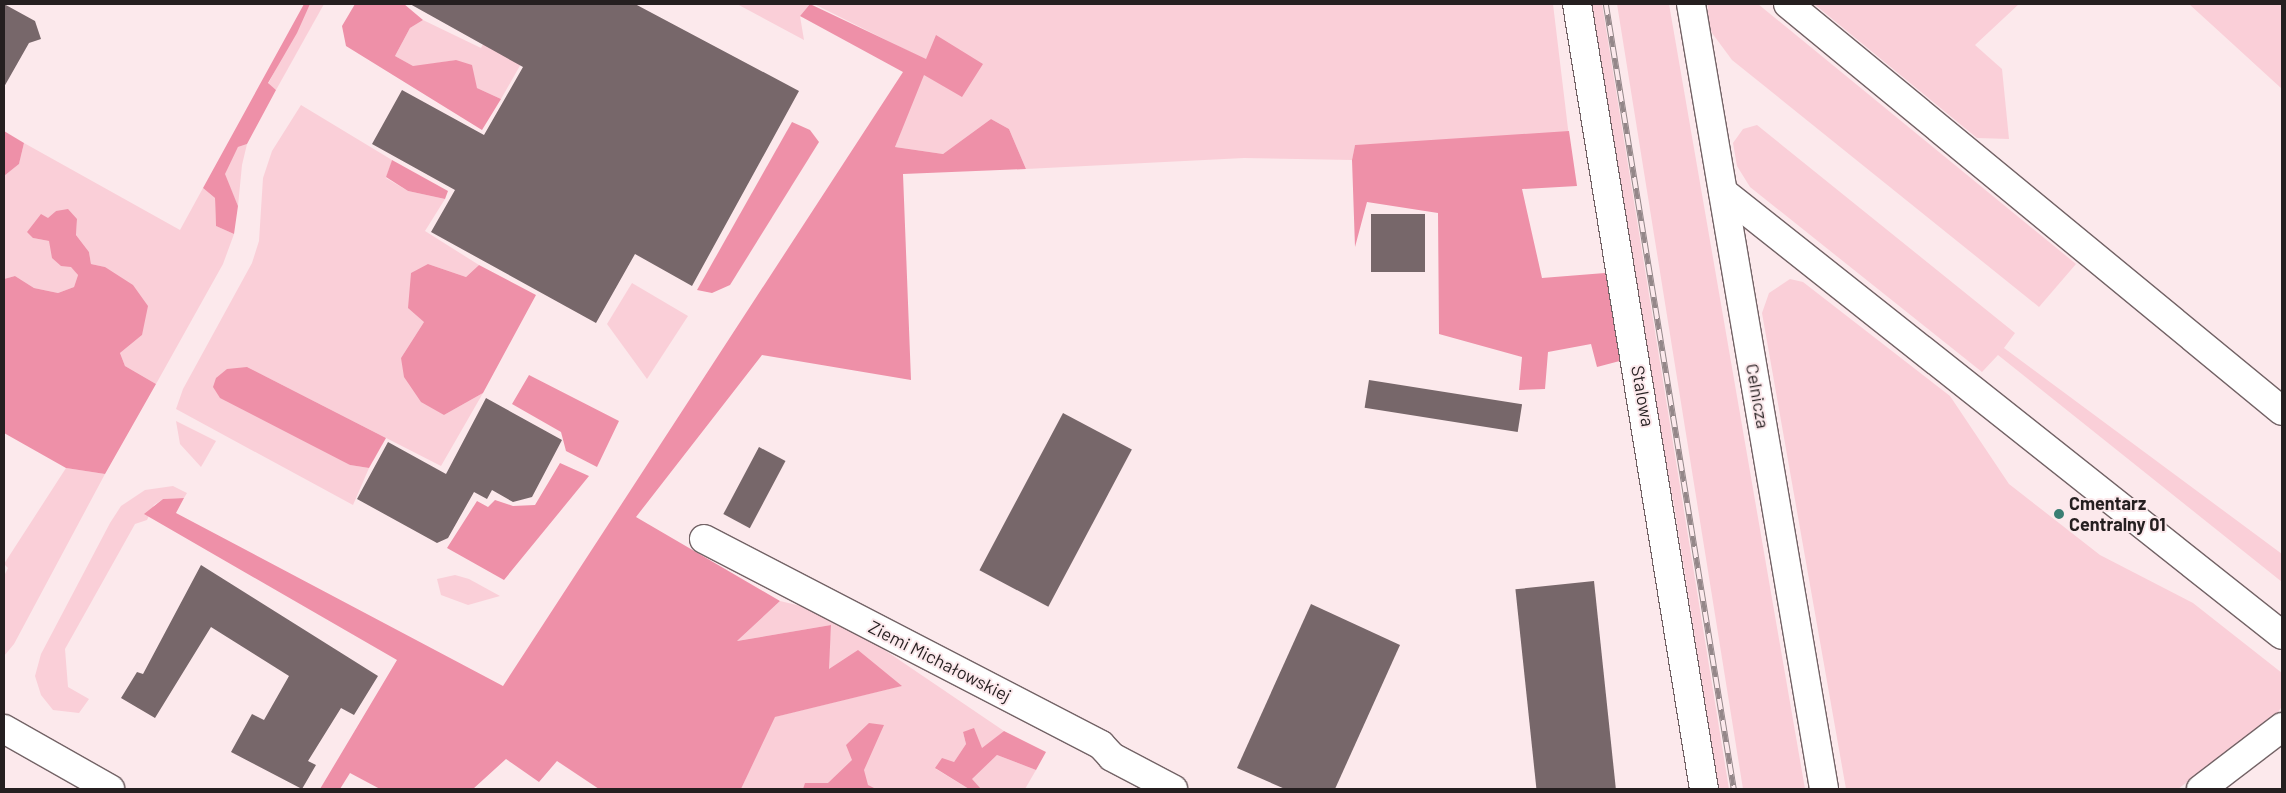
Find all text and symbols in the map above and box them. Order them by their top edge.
street label: Celnicza [1742,362,1774,430]
street label: Stalowa [1627,364,1659,428]
place label: Cmentarz Centralny 01 [2069,493,2166,536]
marker: Cmentarz Centralny 01 [2053,508,2065,520]
street label: Ziemi Michałowskiej [865,616,1015,706]

